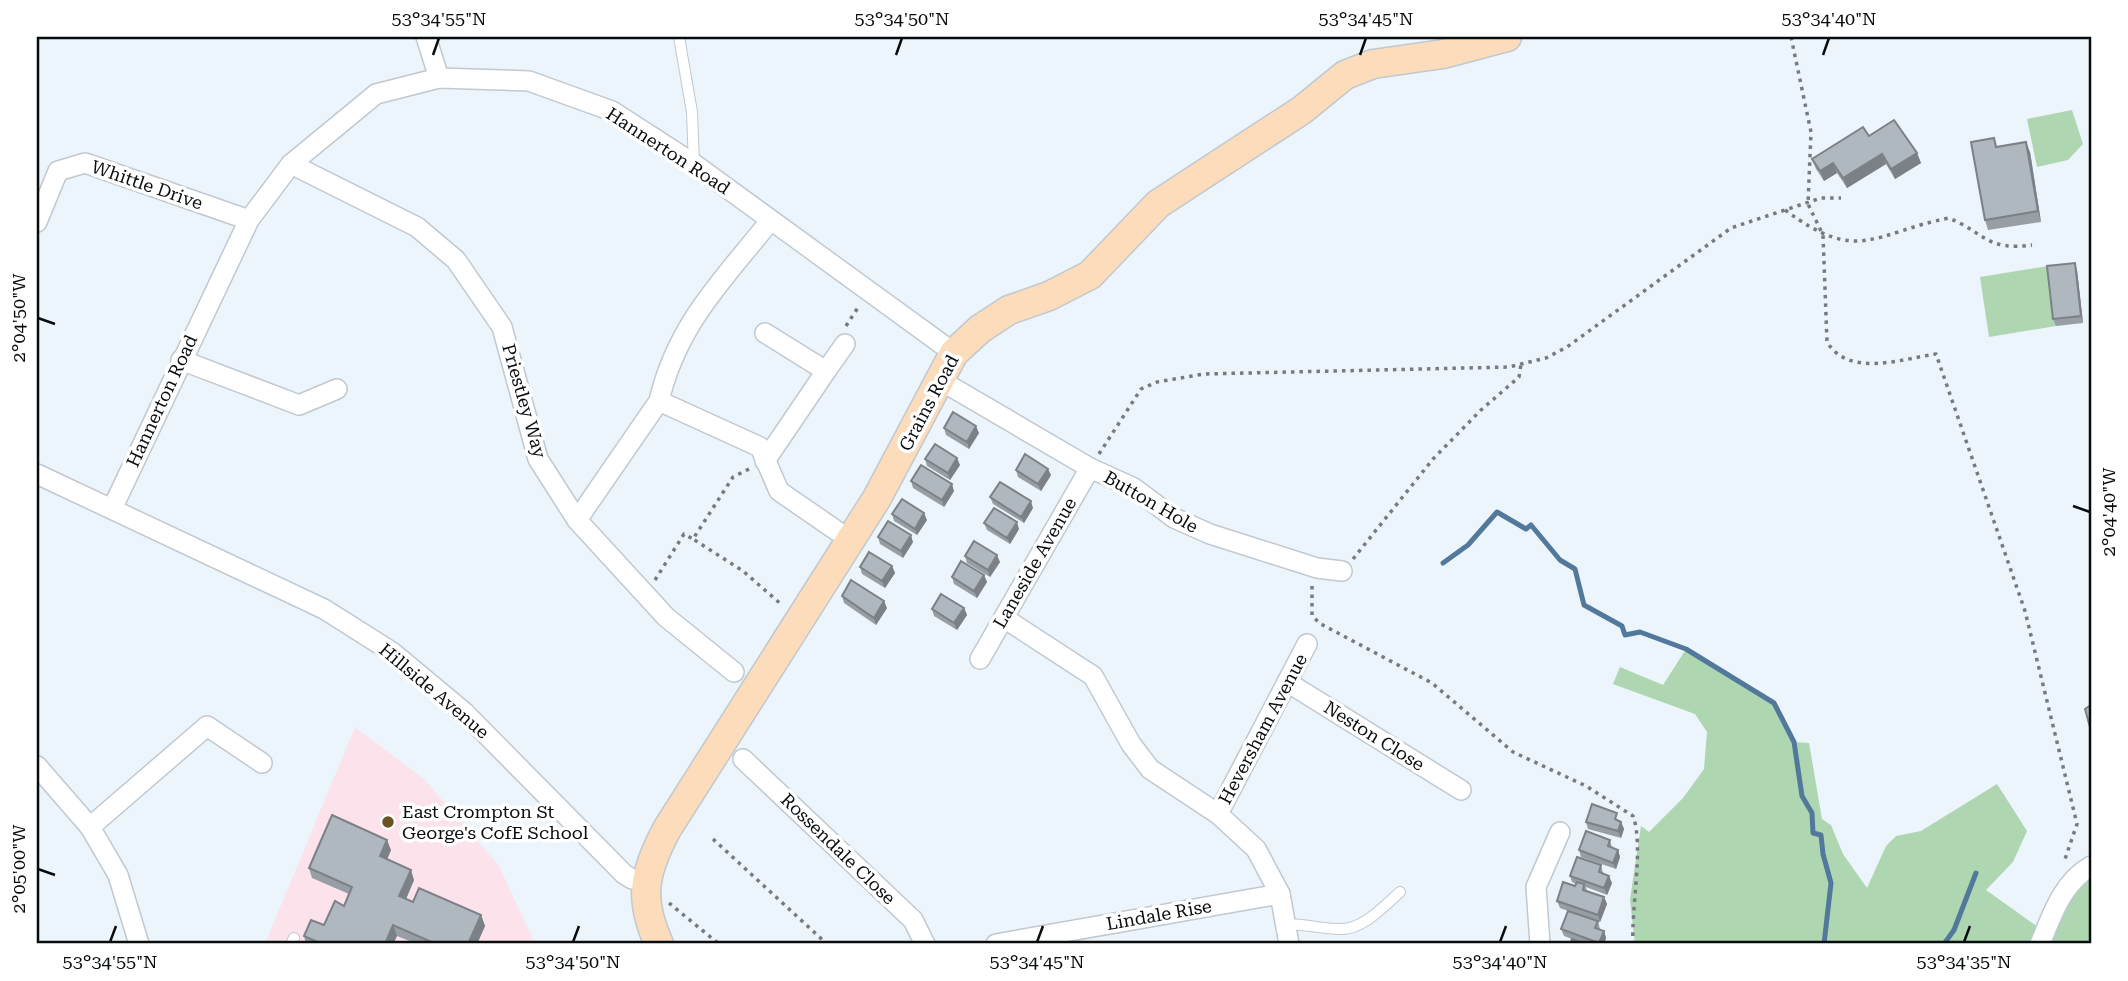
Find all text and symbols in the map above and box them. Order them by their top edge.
text: 53°34'55"N [392,8,486,29]
text: 53°34'50"N [855,8,949,29]
text: 53°34'45"N [1319,8,1413,29]
text: 53°34'40"N [1782,8,1876,29]
street label: Hannerton Road [602,103,734,199]
street label: Whittle Drive [89,156,206,213]
text: 2°04'50"W [8,273,29,362]
street label: Hannerton Road [122,331,202,470]
street label: Priestley Way [498,341,551,461]
street label: Grains Road [894,351,963,454]
street label: Button Hole [1101,466,1202,537]
text: 2°04'40"W [2098,467,2119,556]
street label: Laneside Avenue [989,494,1081,632]
street label: Hillside Avenue [375,639,494,743]
street label: Heversham Avenue [1214,650,1311,808]
street label: Neston Close [1320,696,1428,775]
street label: Rossendale Close [777,789,900,909]
place label: East Crompton St George's CofE School [402,801,589,843]
marker: East Crompton St George's CofE School [380,814,396,830]
text: 2°05'00"W [8,824,29,913]
street label: Lindale Rise [1105,895,1213,934]
text: 53°34'55"N [63,951,157,972]
text: 53°34'50"N [526,951,620,972]
text: 53°34'45"N [990,951,1084,972]
text: 53°34'40"N [1453,951,1547,972]
text: 53°34'35"N [1917,951,2011,972]

